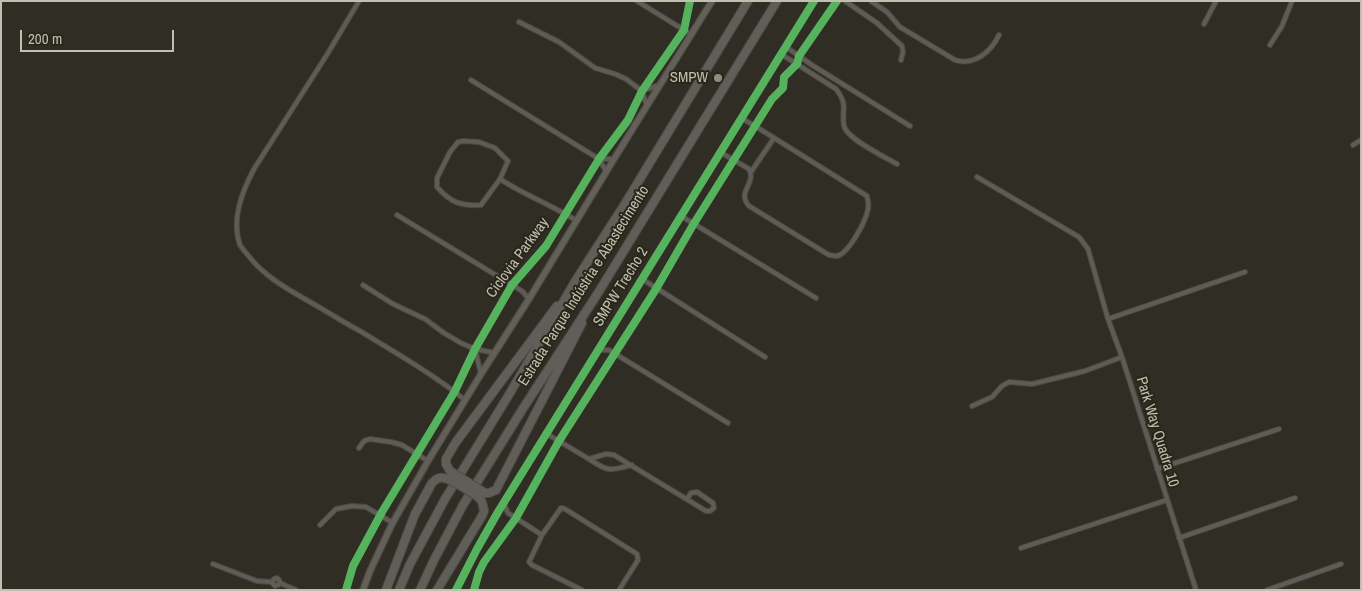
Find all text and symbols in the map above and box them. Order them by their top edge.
scale bar [22,20,176,52]
text: 200 m [28,28,62,49]
place label: SMPW [670,69,708,87]
marker: SMPW [712,72,724,84]
street label: Estrada Parque Indústria e Abastecimento [515,183,653,389]
street label: Ciclovia Parkway [483,214,553,302]
street label: SMPW Trecho 2 [590,244,652,330]
street label: Park Way Quadra 10 [1132,375,1182,489]

